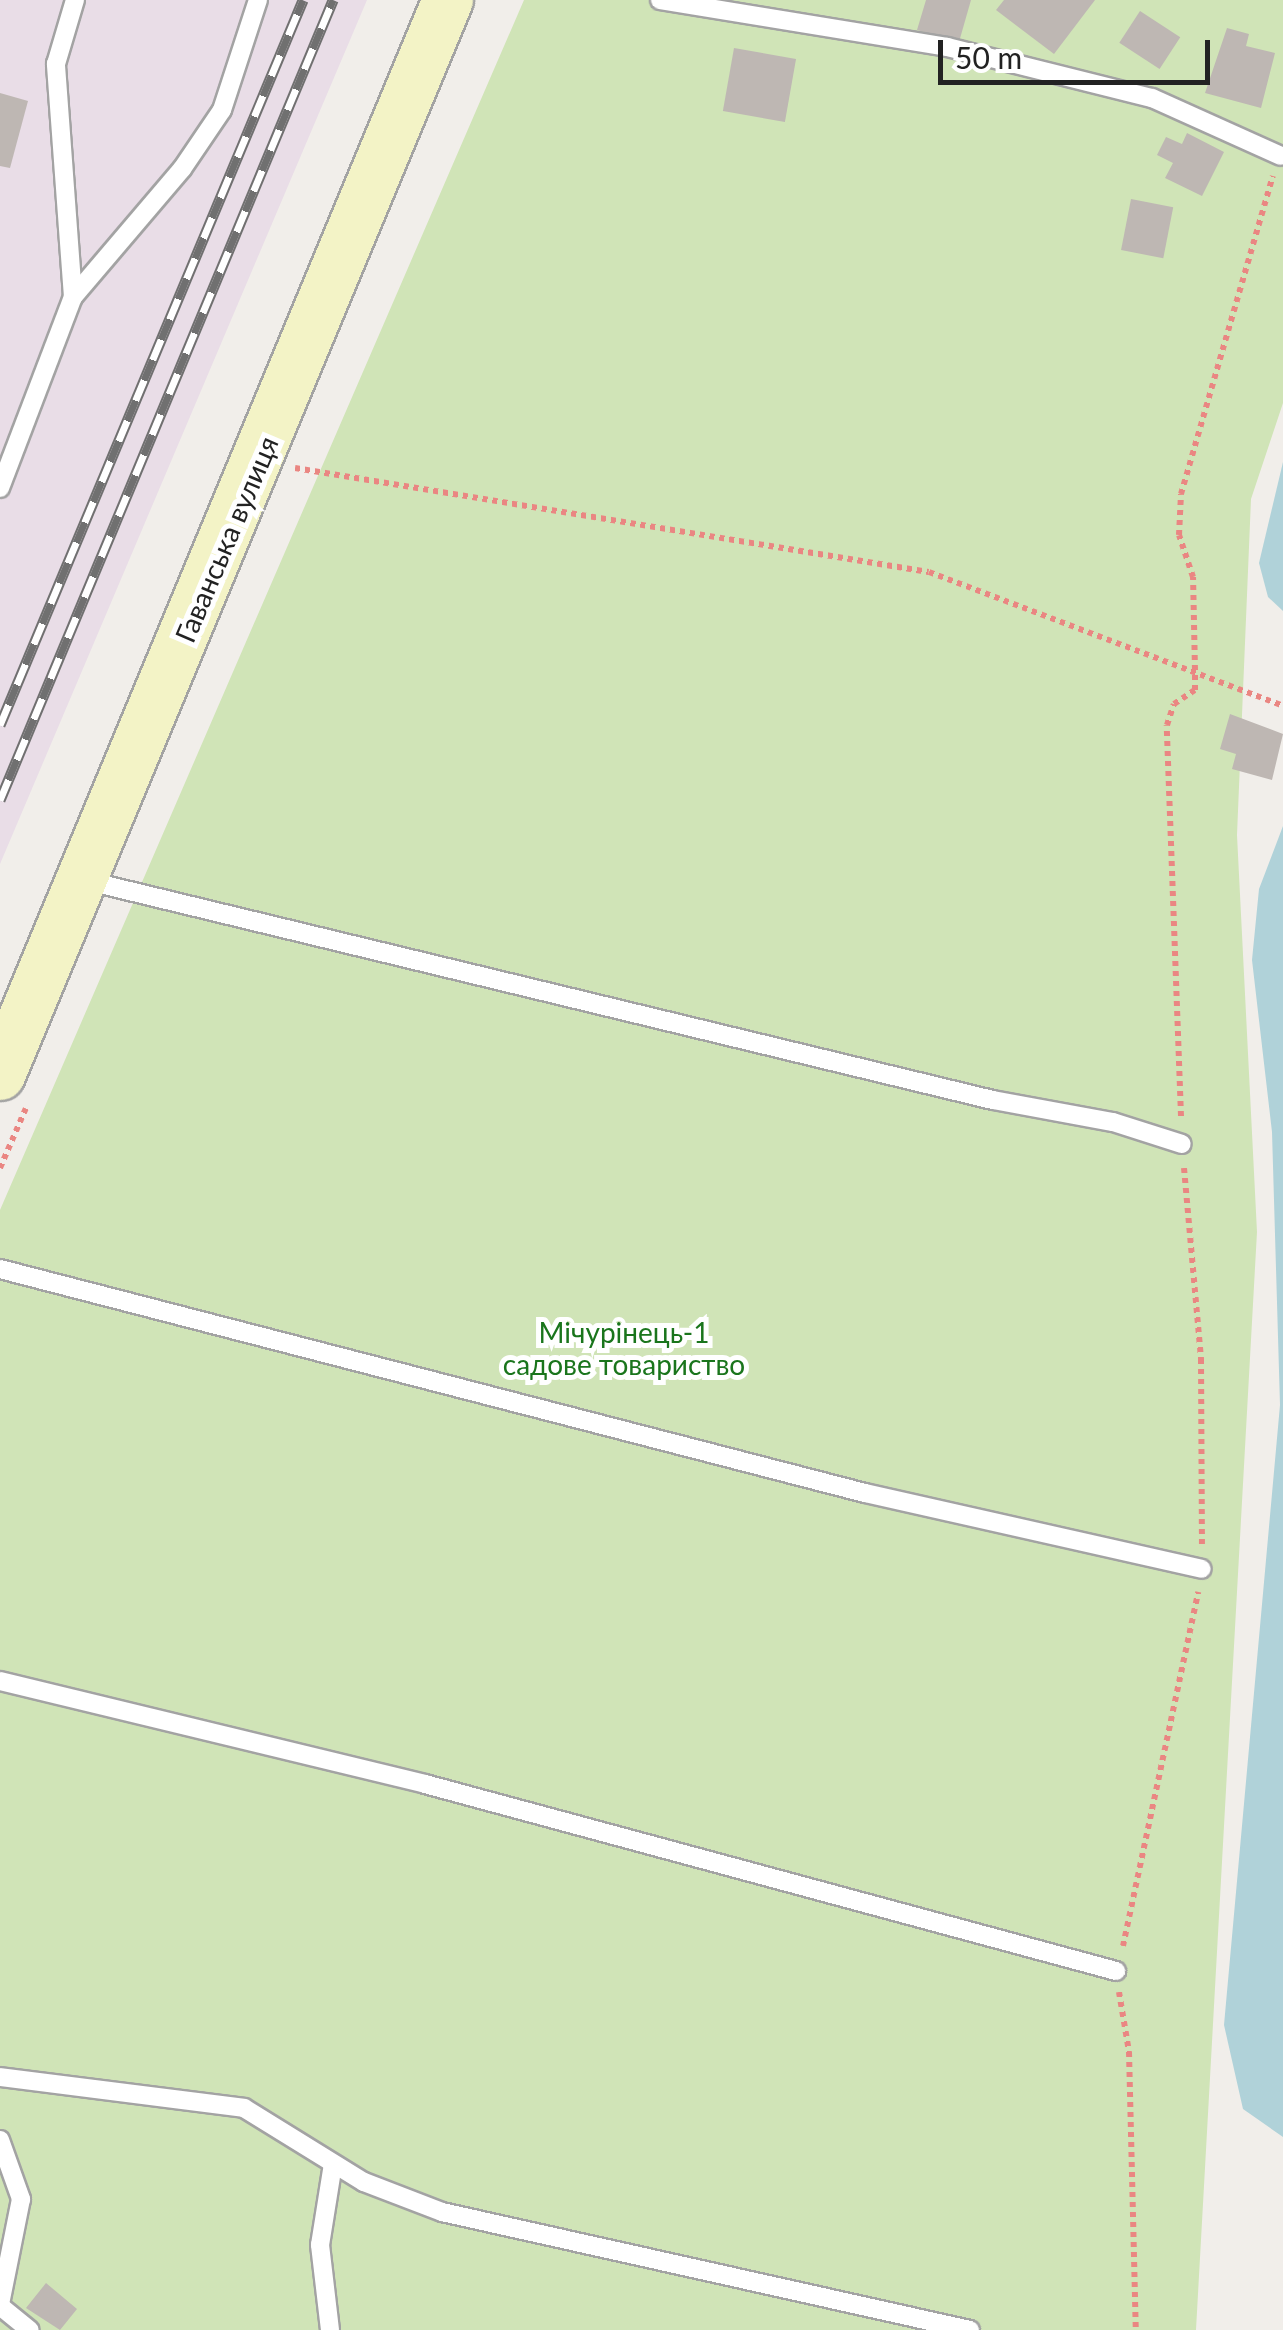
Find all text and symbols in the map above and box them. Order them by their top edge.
scale bar [943,20,1216,82]
text: 50 m [955,39,1022,75]
street label: Гаванська вулиця [167,431,285,647]
park label: Мічурінець-1 садове товариство [503,1315,745,1381]

